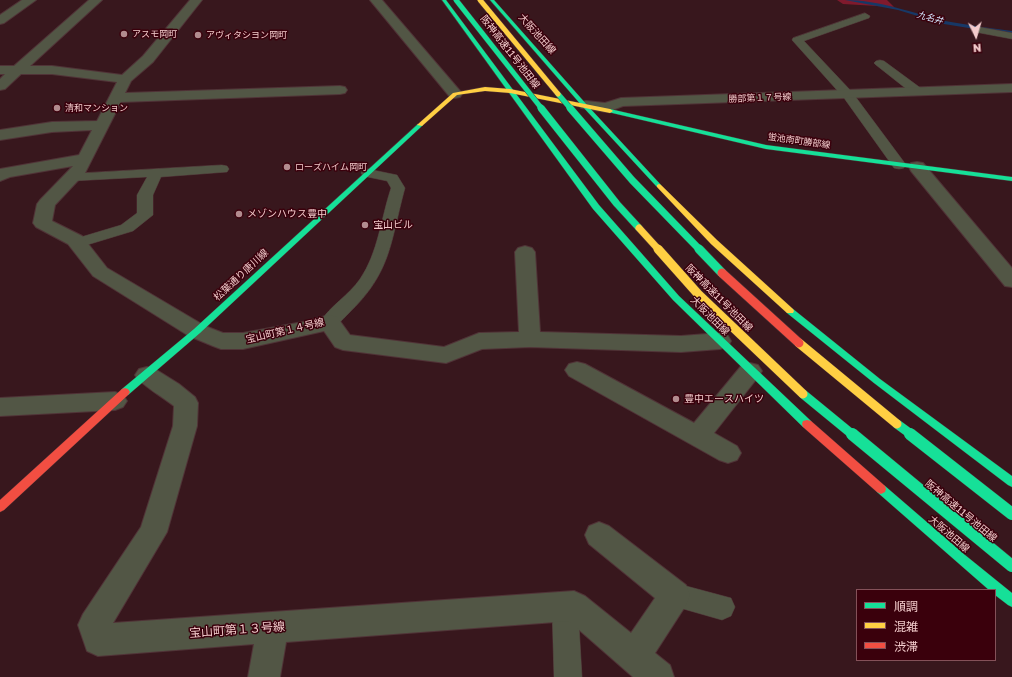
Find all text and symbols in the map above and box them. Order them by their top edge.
water label: 九名井 [916,9,944,27]
street label: 大阪池田線 [516,11,558,57]
street label: 阪神高速11号池田線 [478,13,542,91]
north arrow [956,16,996,56]
marker: アスモ岡町 [119,29,129,39]
place label: アスモ岡町 [132,29,177,39]
marker: アヴィタシヨン岡町 [193,30,203,40]
place label: アヴィタシヨン岡町 [206,30,287,40]
text: N [972,42,982,55]
street label: 勝部第１７号線 [728,92,792,104]
marker: 清和マンション [52,103,62,113]
place label: 清和マンション [65,103,128,113]
street label: 蛍池南町勝部線 [767,131,831,151]
marker: ローズハイム岡町 [282,162,292,172]
place label: ローズハイム岡町 [295,162,367,172]
place label: メゾンハウス豊中 [247,208,327,220]
marker: メゾンハウス豊中 [234,209,244,219]
place label: 宝山ビル [373,219,413,231]
marker: 宝山ビル [360,220,370,230]
street label: 松葉通り唐川線 [211,247,271,303]
street label: 阪神高速11号池田線 [683,262,755,334]
street label: 大阪池田線 [688,294,732,338]
street label: 宝山町第１４号線 [245,316,325,346]
place label: 豊中エースハイツ [684,393,764,405]
marker: 豊中エースハイツ [671,394,681,404]
street label: 阪神高速11号池田線 [923,478,999,544]
street label: 大阪池田線 [926,513,972,555]
legend [856,589,996,661]
text: 順調 [894,599,918,614]
street label: 宝山町第１３号線 [189,619,285,641]
text: 混雑 [894,619,918,634]
text: 渋滞 [894,639,918,654]

